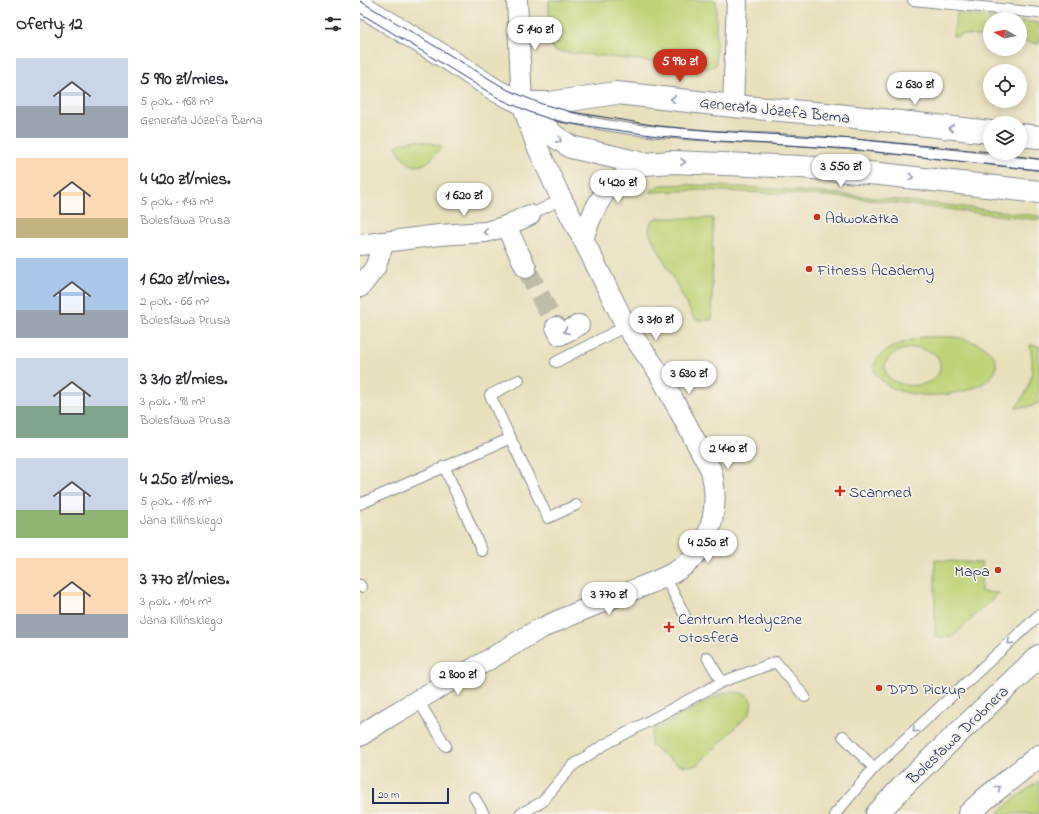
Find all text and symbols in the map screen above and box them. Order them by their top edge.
text: Oferty: 12 [16,12,83,37]
north arrow [983,12,1027,56]
map controls [983,12,1027,160]
icon: filters [322,13,344,35]
pin: 5 140 zł [494,17,576,51]
text: 5 140 zł [516,20,554,39]
pin: 5 990 zł [639,49,721,83]
text: 5 990 zł [662,52,698,71]
button: locate [983,64,1027,108]
text: 5 990 zł/mies. [140,67,228,92]
pin: 2 630 zł [874,72,956,106]
icon: home [48,74,96,122]
text: 2 630 zł [896,75,934,94]
street label: Generała Józefa Bema [698,91,851,131]
text: 5 pok. · 168 m² [140,92,214,111]
one-way arrow [669,95,676,104]
text: Generała Józefa Bema [140,111,263,130]
button: layers [983,116,1027,160]
one-way arrow [948,123,954,132]
one-way arrow [555,135,562,142]
pin: 3 550 zł [800,154,882,188]
text: 3 550 zł [821,157,861,176]
one-way arrow [680,158,686,167]
text: 4 420 zł/mies. [140,167,231,192]
pin: 4 420 zł [577,170,659,204]
text: 4 420 zł [599,173,637,192]
one-way arrow [908,173,914,182]
icon: home [48,174,96,222]
pin: 1 620 zł [423,183,505,217]
text: 1 620 zł [446,186,482,205]
text: 5 pok. · 143 m² [140,192,214,211]
place label: Adwokatka [825,207,899,231]
text: Bolesława Prusa [140,211,230,230]
marker: Adwokatka [812,212,822,222]
one-way arrow [483,227,489,236]
place label: Fitness Academy [816,259,934,283]
marker: Fitness Academy [804,264,814,274]
text: 1 620 zł/mies. [140,267,229,292]
icon: home [48,274,96,322]
text: 2 pok. · 66 m² [140,292,209,311]
pin: 3 310 zł [615,307,697,341]
text: 3 310 zł [638,310,674,329]
text: Bolesława Prusa [140,311,230,330]
one-way arrow [562,327,569,335]
pin: 3 630 zł [648,361,730,395]
text: 3 630 zł [671,364,707,383]
text: 3 310 zł/mies. [140,367,228,392]
icon: home [48,374,96,422]
text: 3 pok. · 98 m² [140,392,206,411]
text: Bolesława Prusa [140,411,230,430]
pin: 2 440 zł [687,436,769,470]
text: 2 440 zł [709,439,747,458]
text: 4 250 zł/mies. [140,467,233,492]
icon: home [48,474,96,522]
place label: Scanmed [849,481,911,505]
marker: Scanmed [834,485,846,497]
text: 5 pok. · 118 m² [140,492,212,511]
text: Jana Kilińskiego [140,511,223,530]
pin: 4 250 zł [667,530,749,564]
text: 4 250 zł [688,533,728,552]
place label: Mapa [954,560,990,584]
marker: Mapa [993,565,1003,575]
text: 3 770 zł/mies. [140,567,229,592]
icon: home [48,574,96,622]
pin: 3 770 zł [568,582,650,616]
text: 3 770 zł [591,585,627,604]
text: 3 pok. · 104 m² [140,592,212,611]
place label: Centrum Medyczne Otosfera [678,608,803,650]
text: Jana Kilińskiego [140,611,223,630]
marker: Centrum Medyczne Otosfera [663,621,675,633]
one-way arrow [1007,637,1015,644]
pin: 2 800 zł [417,662,499,696]
text: 2 800 zł [439,665,477,684]
place label: DPD Pickup [886,678,966,702]
street label: Bolesława Drobnera [901,680,1015,791]
marker: DPD Pickup [874,683,884,693]
one-way arrow [912,725,920,733]
scale bar [372,786,449,805]
one-way arrow [994,786,1001,793]
text: 20 m [378,787,400,803]

